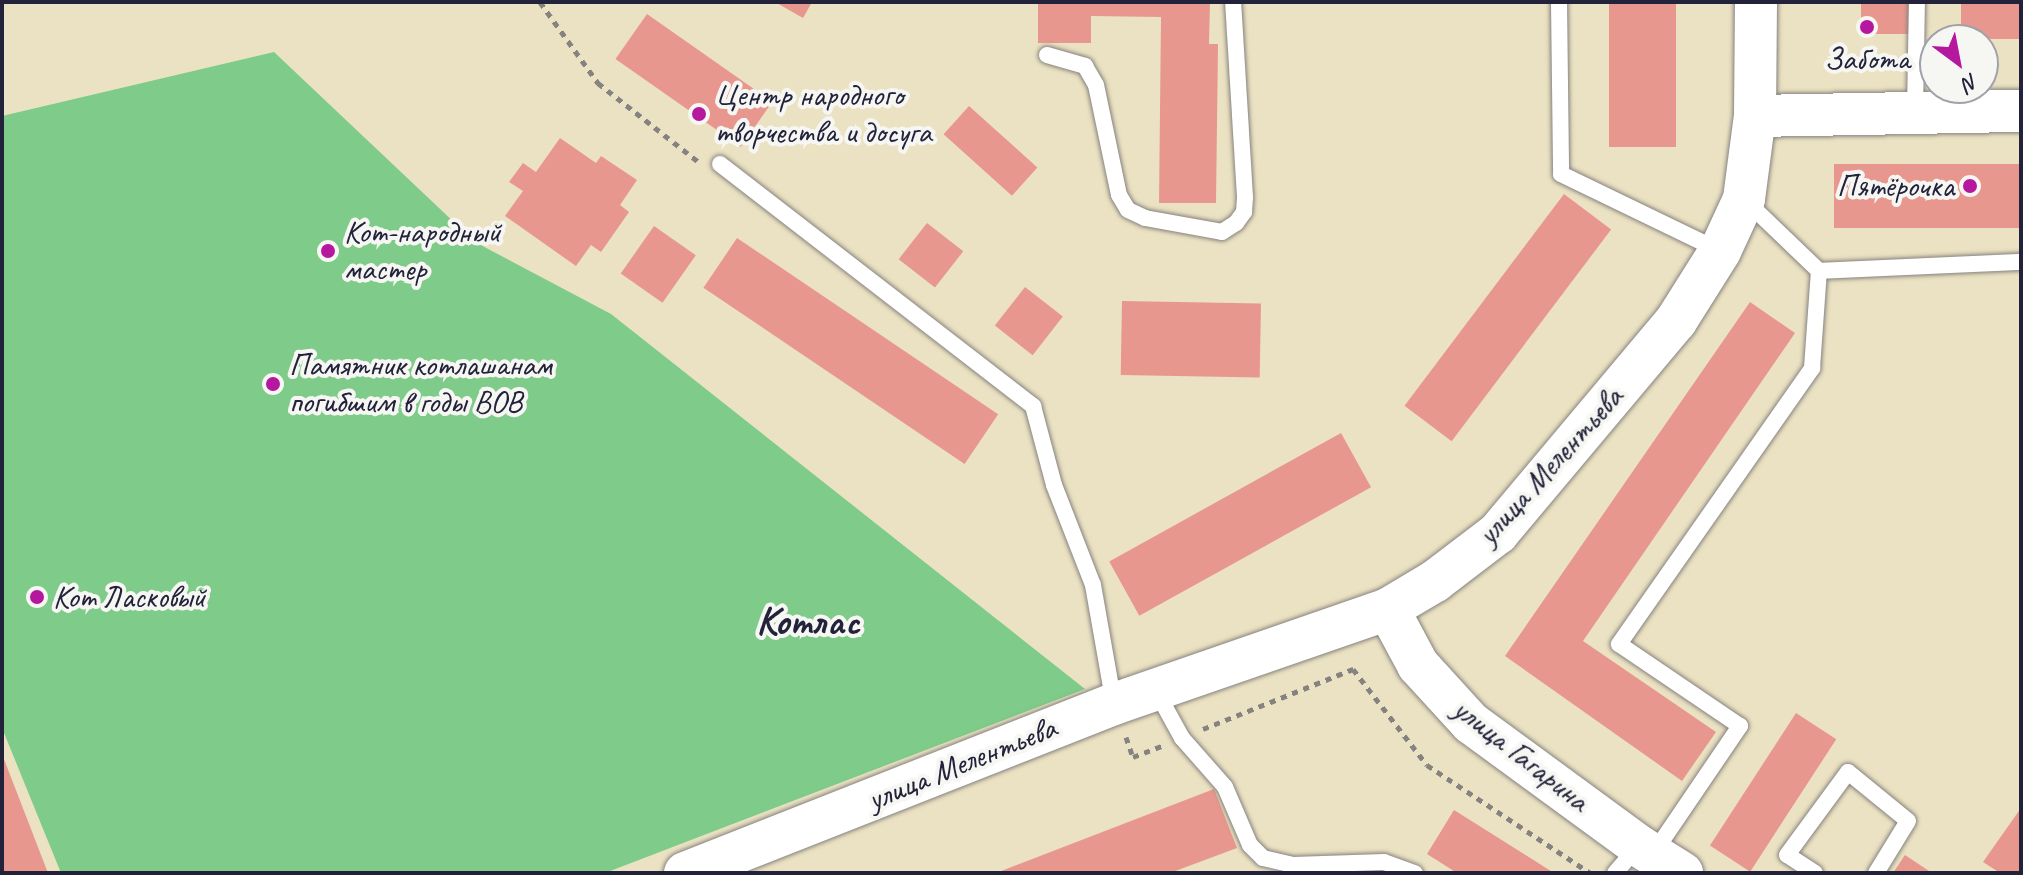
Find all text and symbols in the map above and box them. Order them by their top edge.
marker: Забота [1858,18,1876,36]
north arrow [1919,24,1999,104]
place label: Забота [1824,40,1910,78]
text: N [1957,67,1984,98]
place label: Центр народного творчества и досуга [715,77,930,152]
marker: Центр народного творчества и досуга [690,105,708,123]
place label: Пятёрочка [1837,167,1954,205]
marker: Пятёрочка [1961,177,1979,195]
place label: Кот-народный мастер [344,214,501,289]
marker: Кот-народный мастер [319,242,337,260]
place label: Памятник котлашанам погибшим в годы ВОВ [289,347,554,422]
marker: Памятник котлашанам погибшим в годы ВОВ [264,375,282,393]
street label: улица Мелентьева [1469,379,1631,553]
place label: Кот Ласковый [53,578,210,616]
marker: Кот Ласковый [28,588,46,606]
district label: Котлас [756,597,860,645]
street label: улица Гагарина [1445,690,1597,820]
street label: улица Мелентьева [863,709,1061,819]

